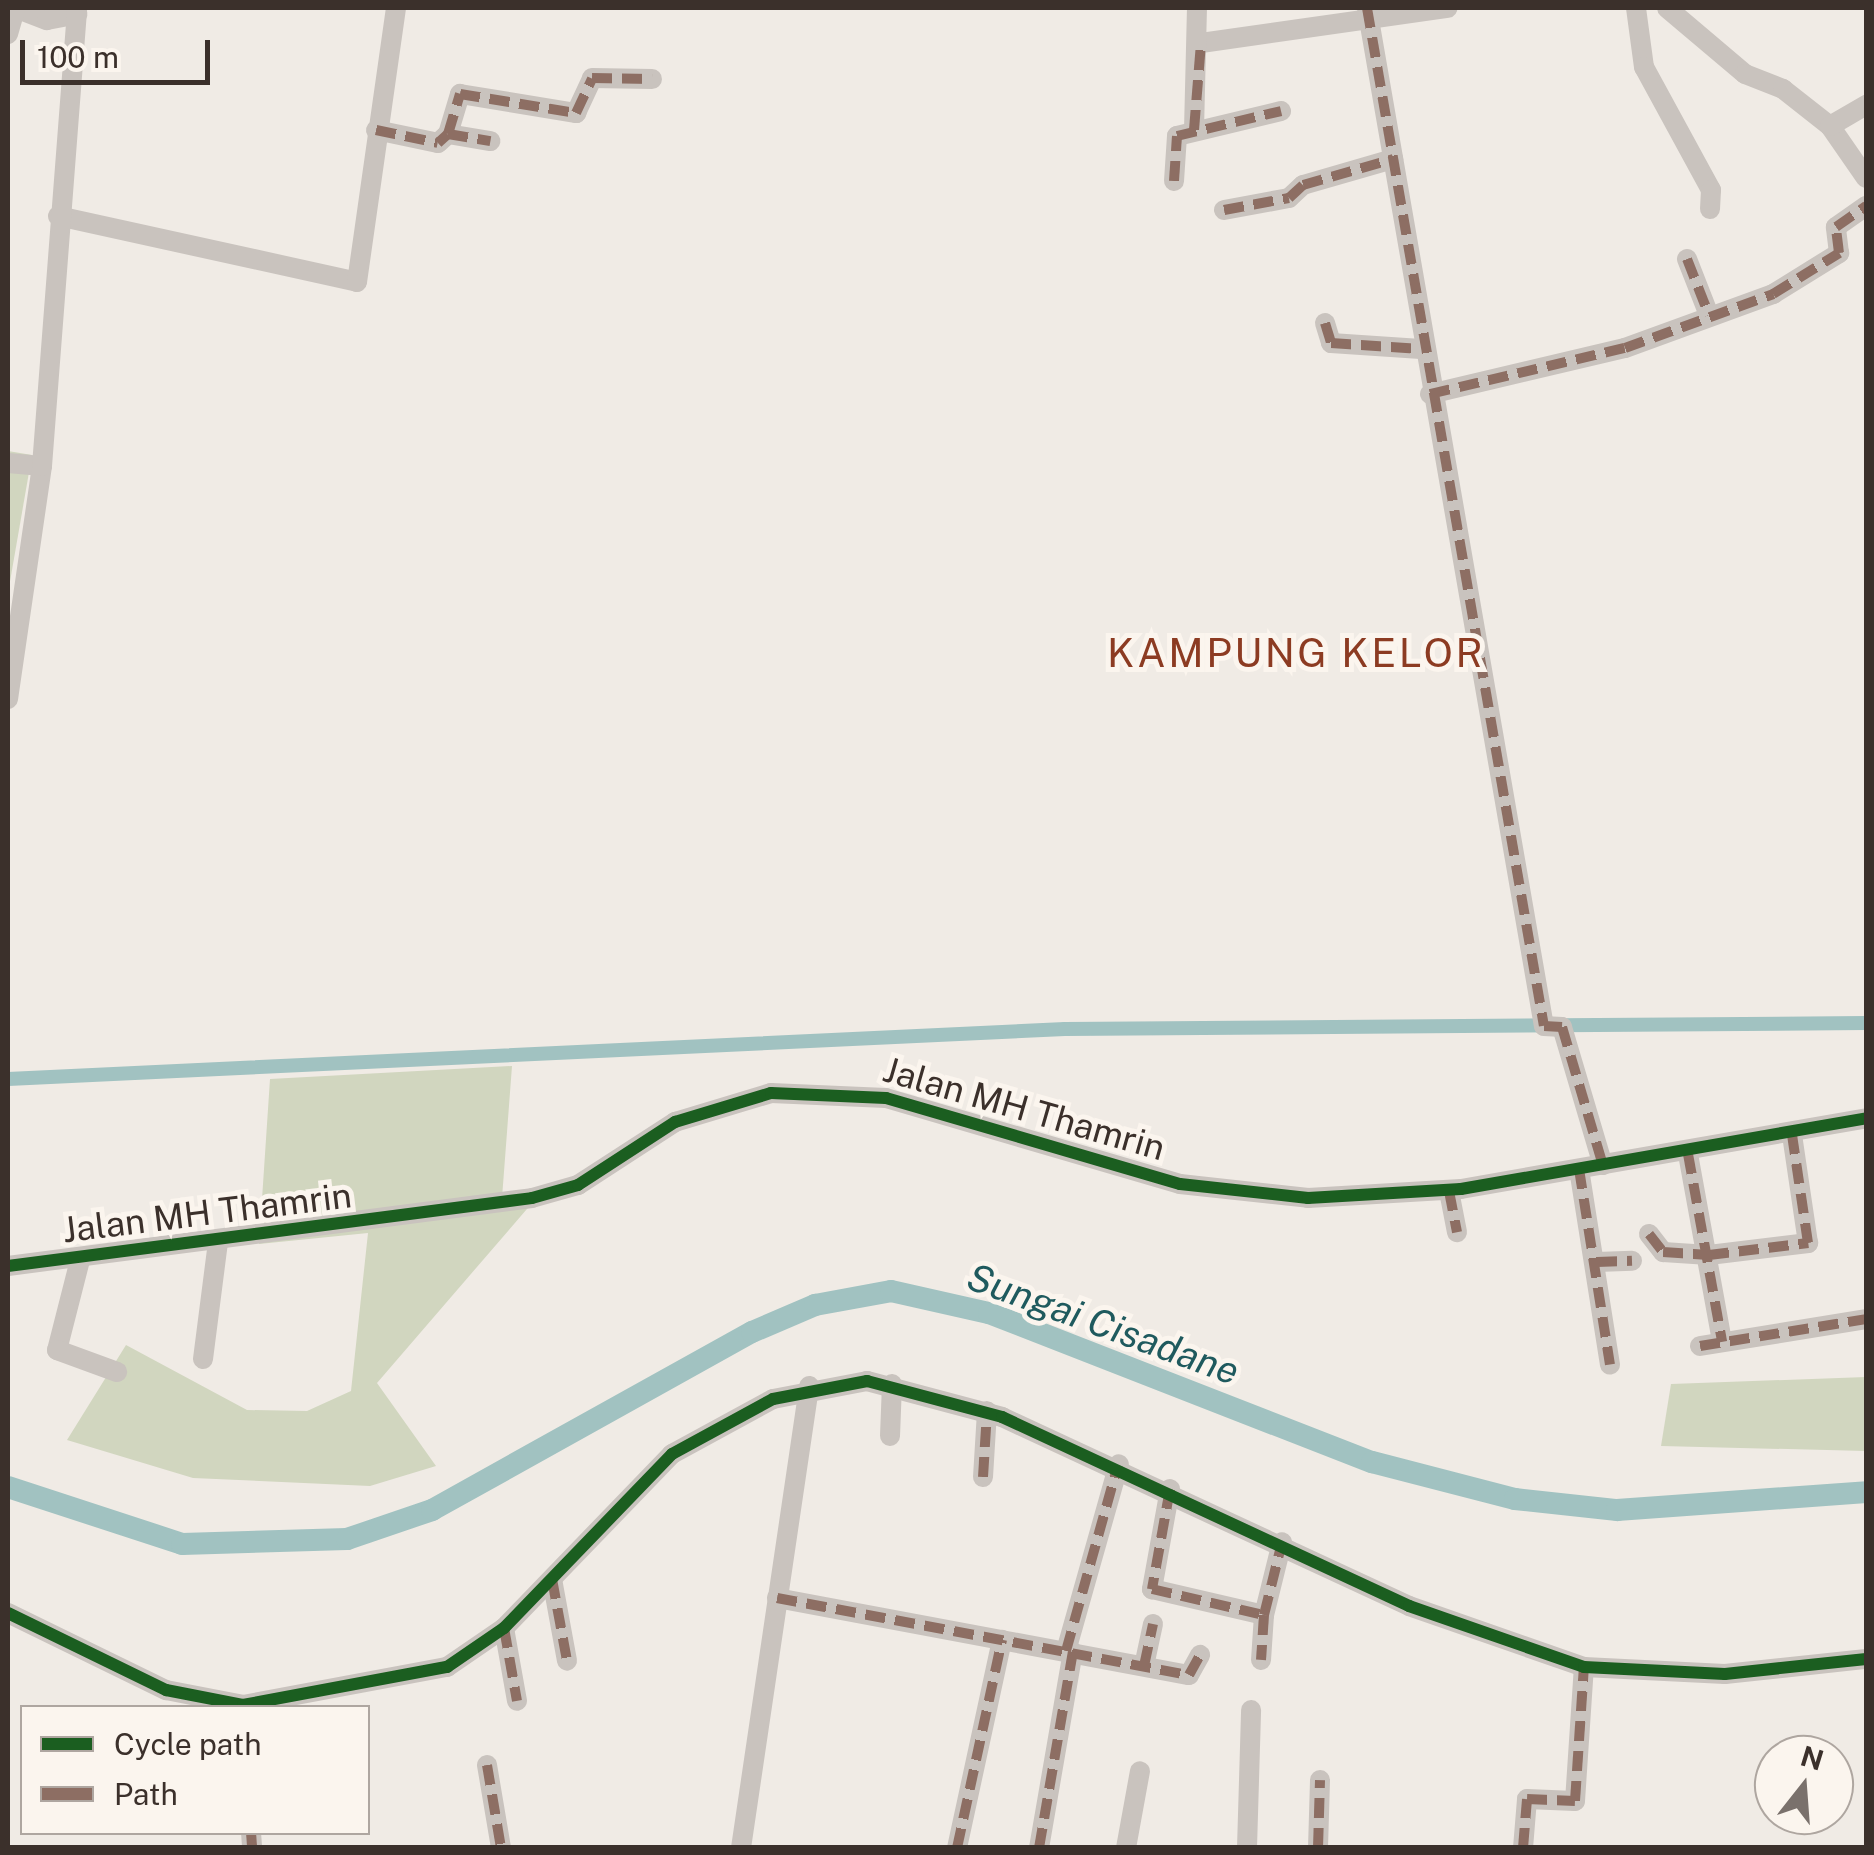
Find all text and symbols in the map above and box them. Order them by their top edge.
scale bar [25,20,215,82]
text: 100 m [37,39,119,75]
district label: KAMPUNG KELOR [1107,629,1485,677]
street label: Jalan MH Thamrin [878,1049,1170,1169]
street label: Jalan MH Thamrin [60,1174,354,1252]
water label: Sungai Cisadane [961,1254,1245,1394]
legend [20,1705,370,1835]
text: Cycle path [114,1726,262,1762]
north arrow [1754,1735,1854,1835]
text: N [1797,1739,1828,1777]
text: Path [114,1776,178,1812]

